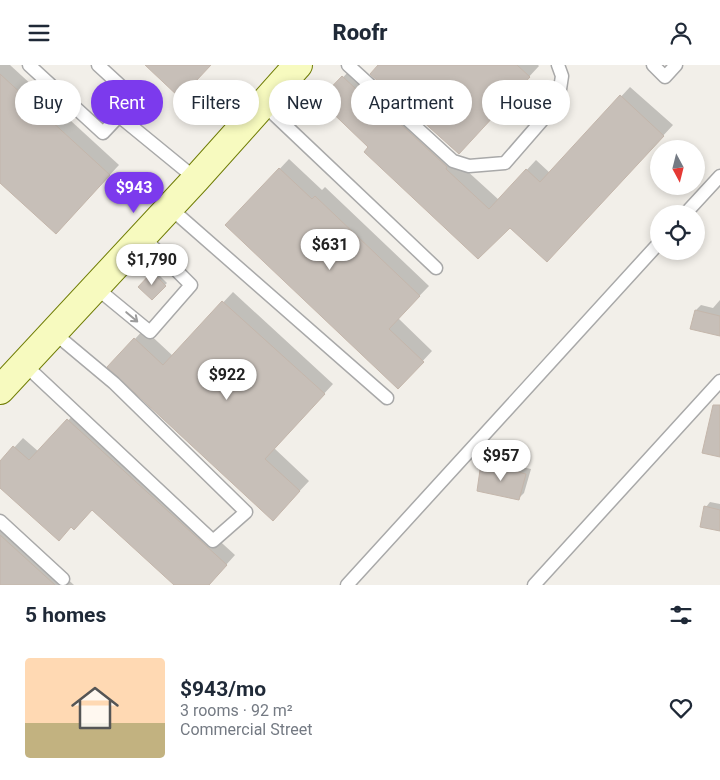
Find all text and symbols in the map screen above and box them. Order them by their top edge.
icon: menu [25,19,53,47]
icon: person [667,19,695,47]
text: Roofr [332,20,388,45]
chip: Buy [15,80,81,125]
chip: Rent [91,80,163,125]
chip: Filters [173,80,259,125]
chip: New [269,80,341,125]
chip: Apartment [351,80,472,125]
chip: House [482,80,570,125]
north arrow [650,140,705,195]
map controls [650,140,705,260]
pin: $943 [104,171,164,214]
text: $943 [116,178,152,197]
button: locate [650,205,705,260]
pin: $631 [300,229,360,271]
text: $631 [312,235,348,254]
pin: $1,790 [111,243,193,286]
text: $1,790 [127,250,177,269]
one-way arrow [125,312,138,323]
pin: $922 [197,359,257,401]
text: $922 [209,365,245,384]
pin: $957 [471,439,531,482]
text: $957 [483,446,519,465]
icon: filters [667,601,695,629]
text: 5 homes [25,603,106,627]
text: $943/mo [180,677,266,701]
icon: home [65,678,125,738]
icon: heart [667,694,695,722]
text: 3 rooms · 92 m² [180,701,293,720]
text: Commercial Street [180,720,312,739]

